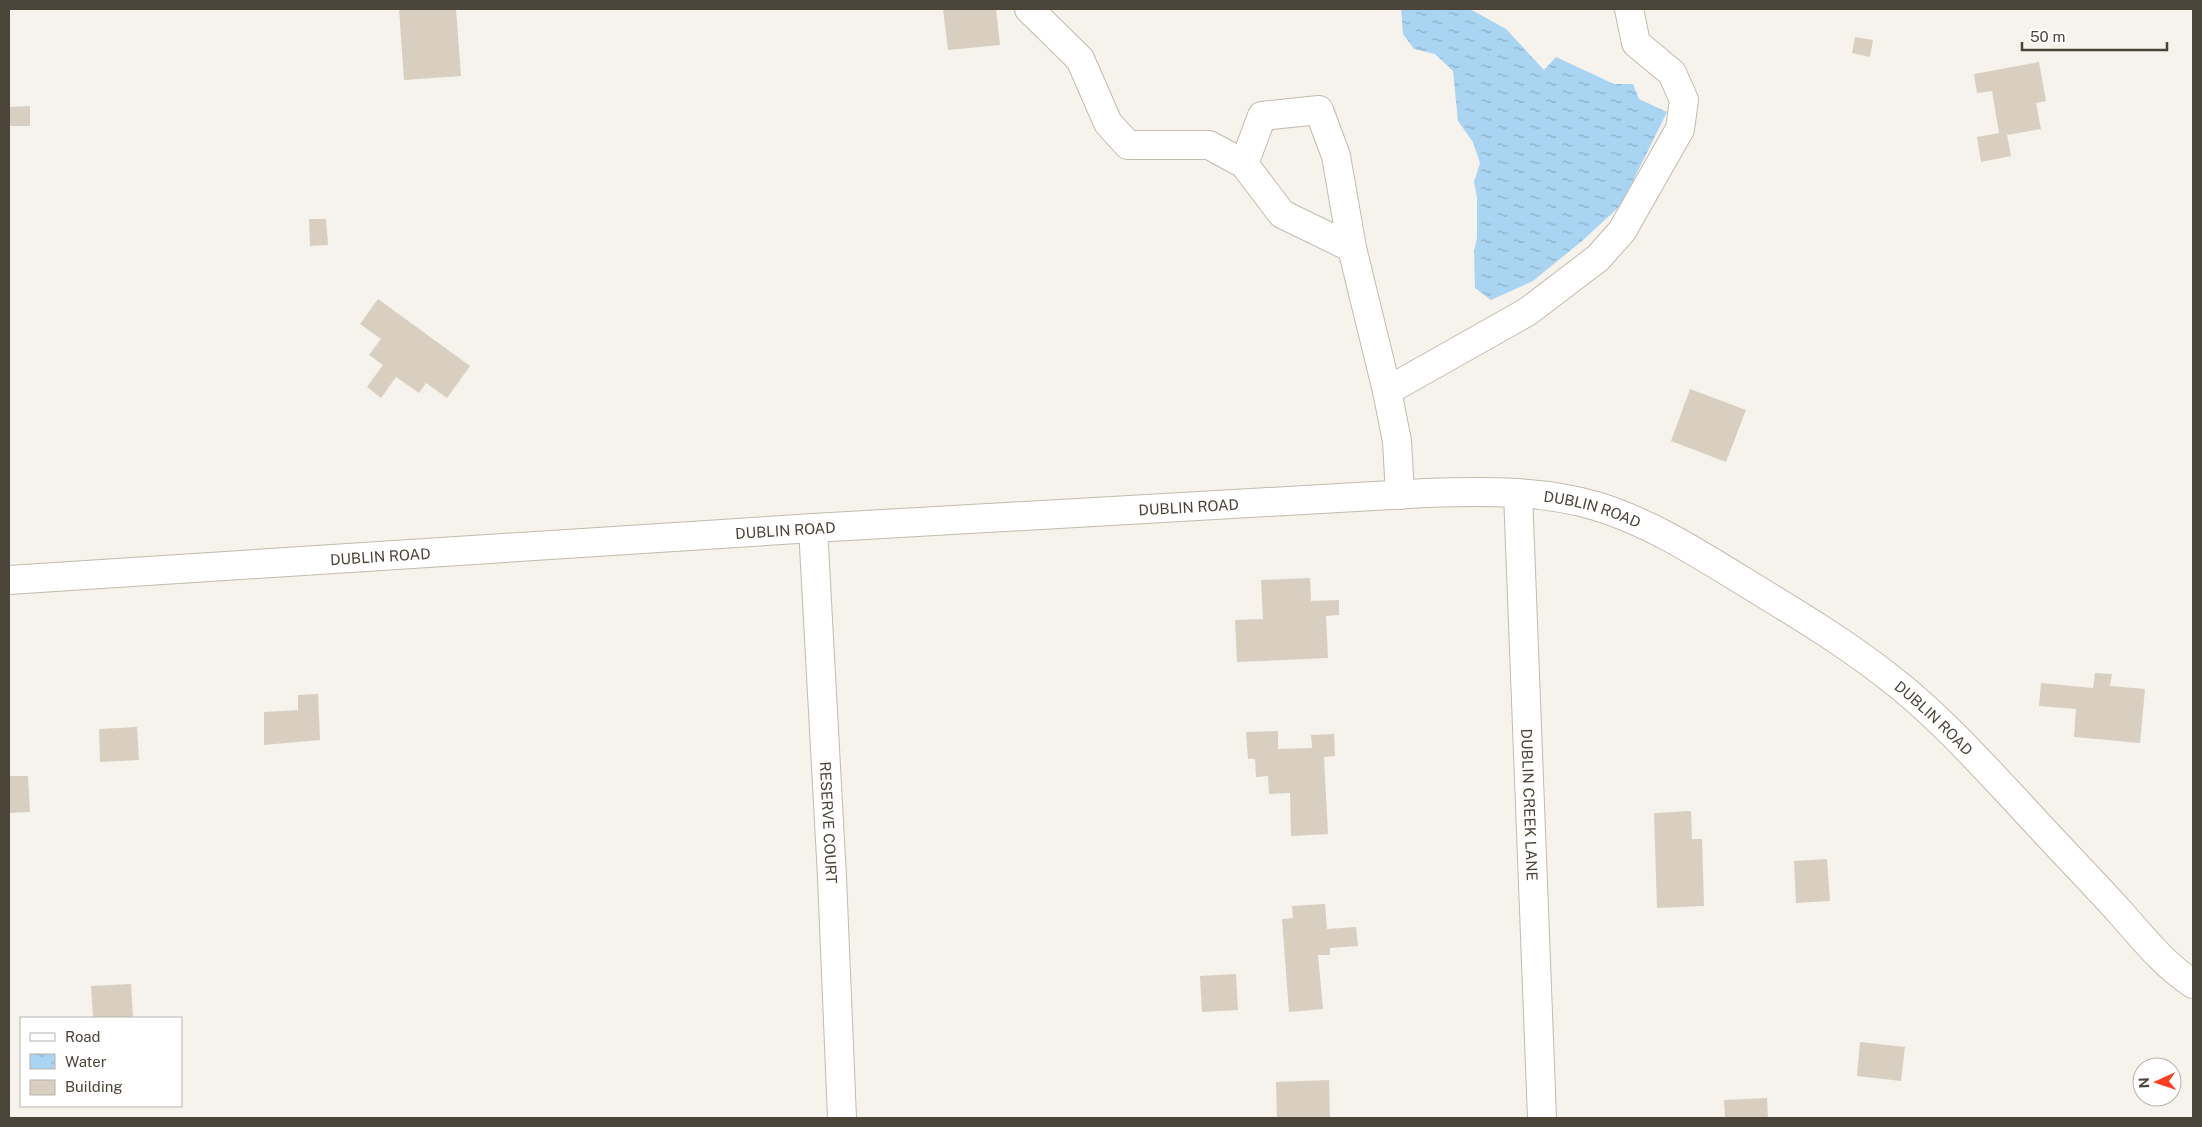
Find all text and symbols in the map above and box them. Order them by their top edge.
scale bar [2022,20,2167,52]
text: 50 m [2030,28,2065,45]
street label: DUBLIN ROAD [1543,487,1644,531]
street label: DUBLIN ROAD [1138,495,1239,518]
street label: DUBLIN ROAD [735,518,836,542]
street label: DUBLIN ROAD [330,544,431,568]
street label: DUBLIN ROAD [1892,677,1977,758]
street label: DUBLIN CREEK LANE [1519,728,1541,881]
street label: RESERVE COURT [817,761,841,884]
legend [20,1017,182,1107]
text: Road [65,1028,101,1045]
text: Water [65,1053,107,1070]
north arrow [2132,1057,2182,1107]
text: N [2136,1077,2152,1089]
text: Building [65,1078,123,1095]

